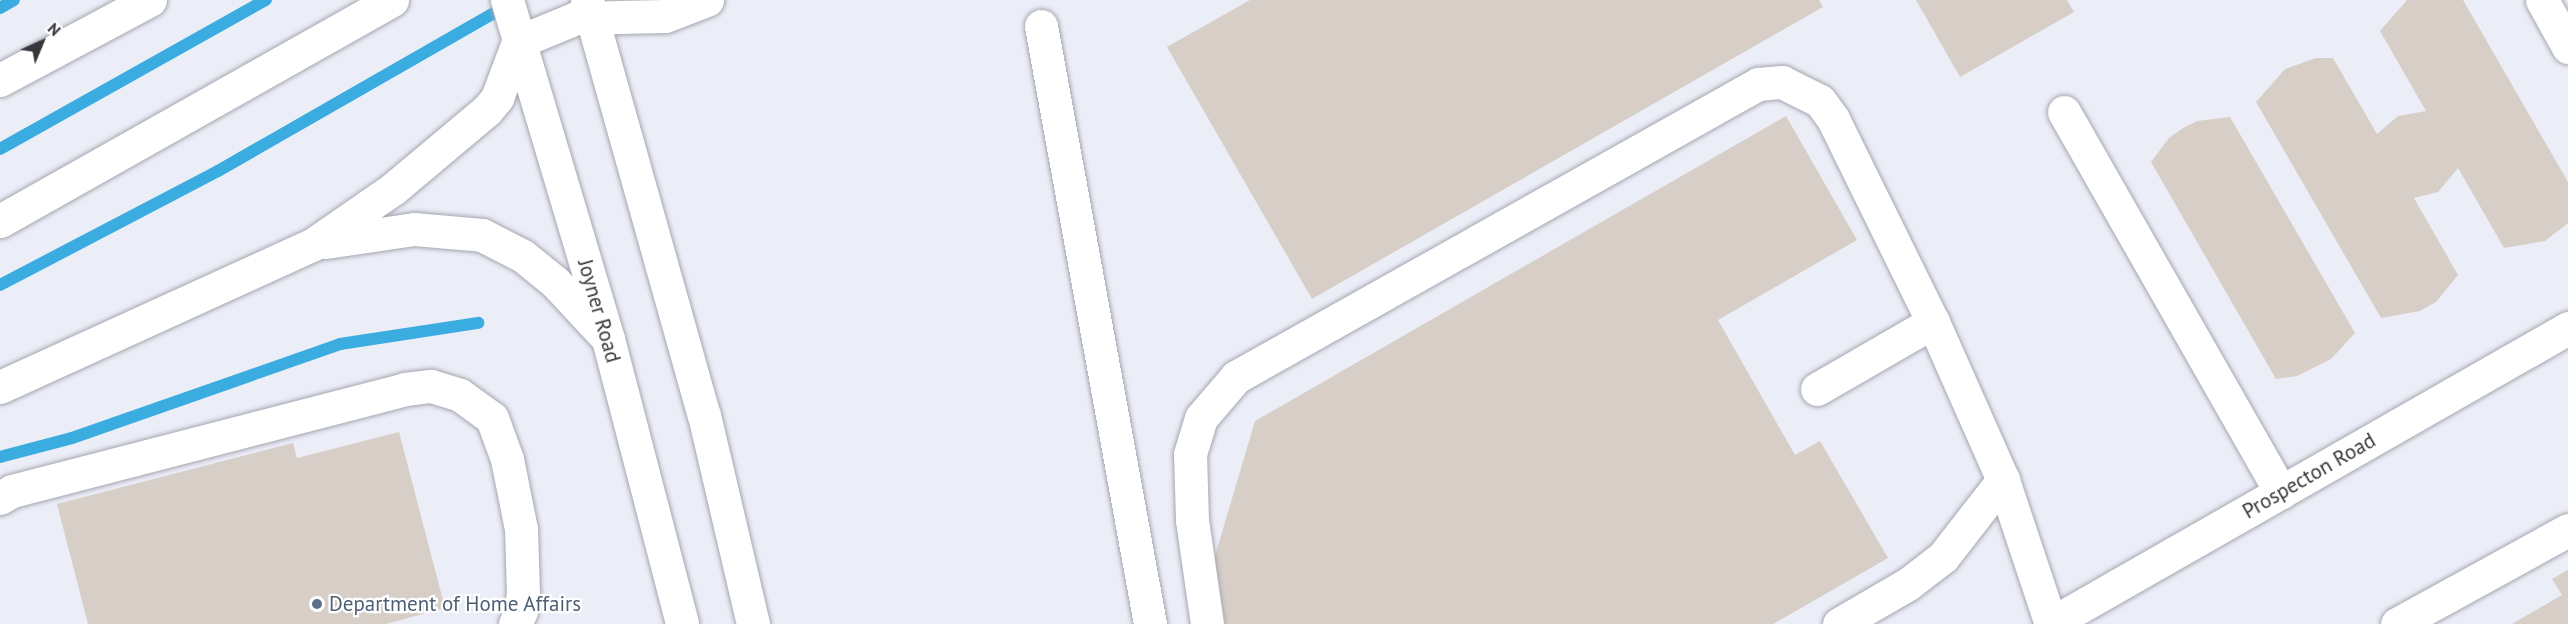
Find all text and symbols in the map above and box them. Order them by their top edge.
north arrow [12,12,72,72]
text: N [44,18,65,40]
street label: Joyner Road [572,256,626,366]
street label: Prospecton Road [2238,428,2380,524]
place label: Department of Home Affairs [329,591,582,617]
marker: Department of Home Affairs [310,597,324,611]

